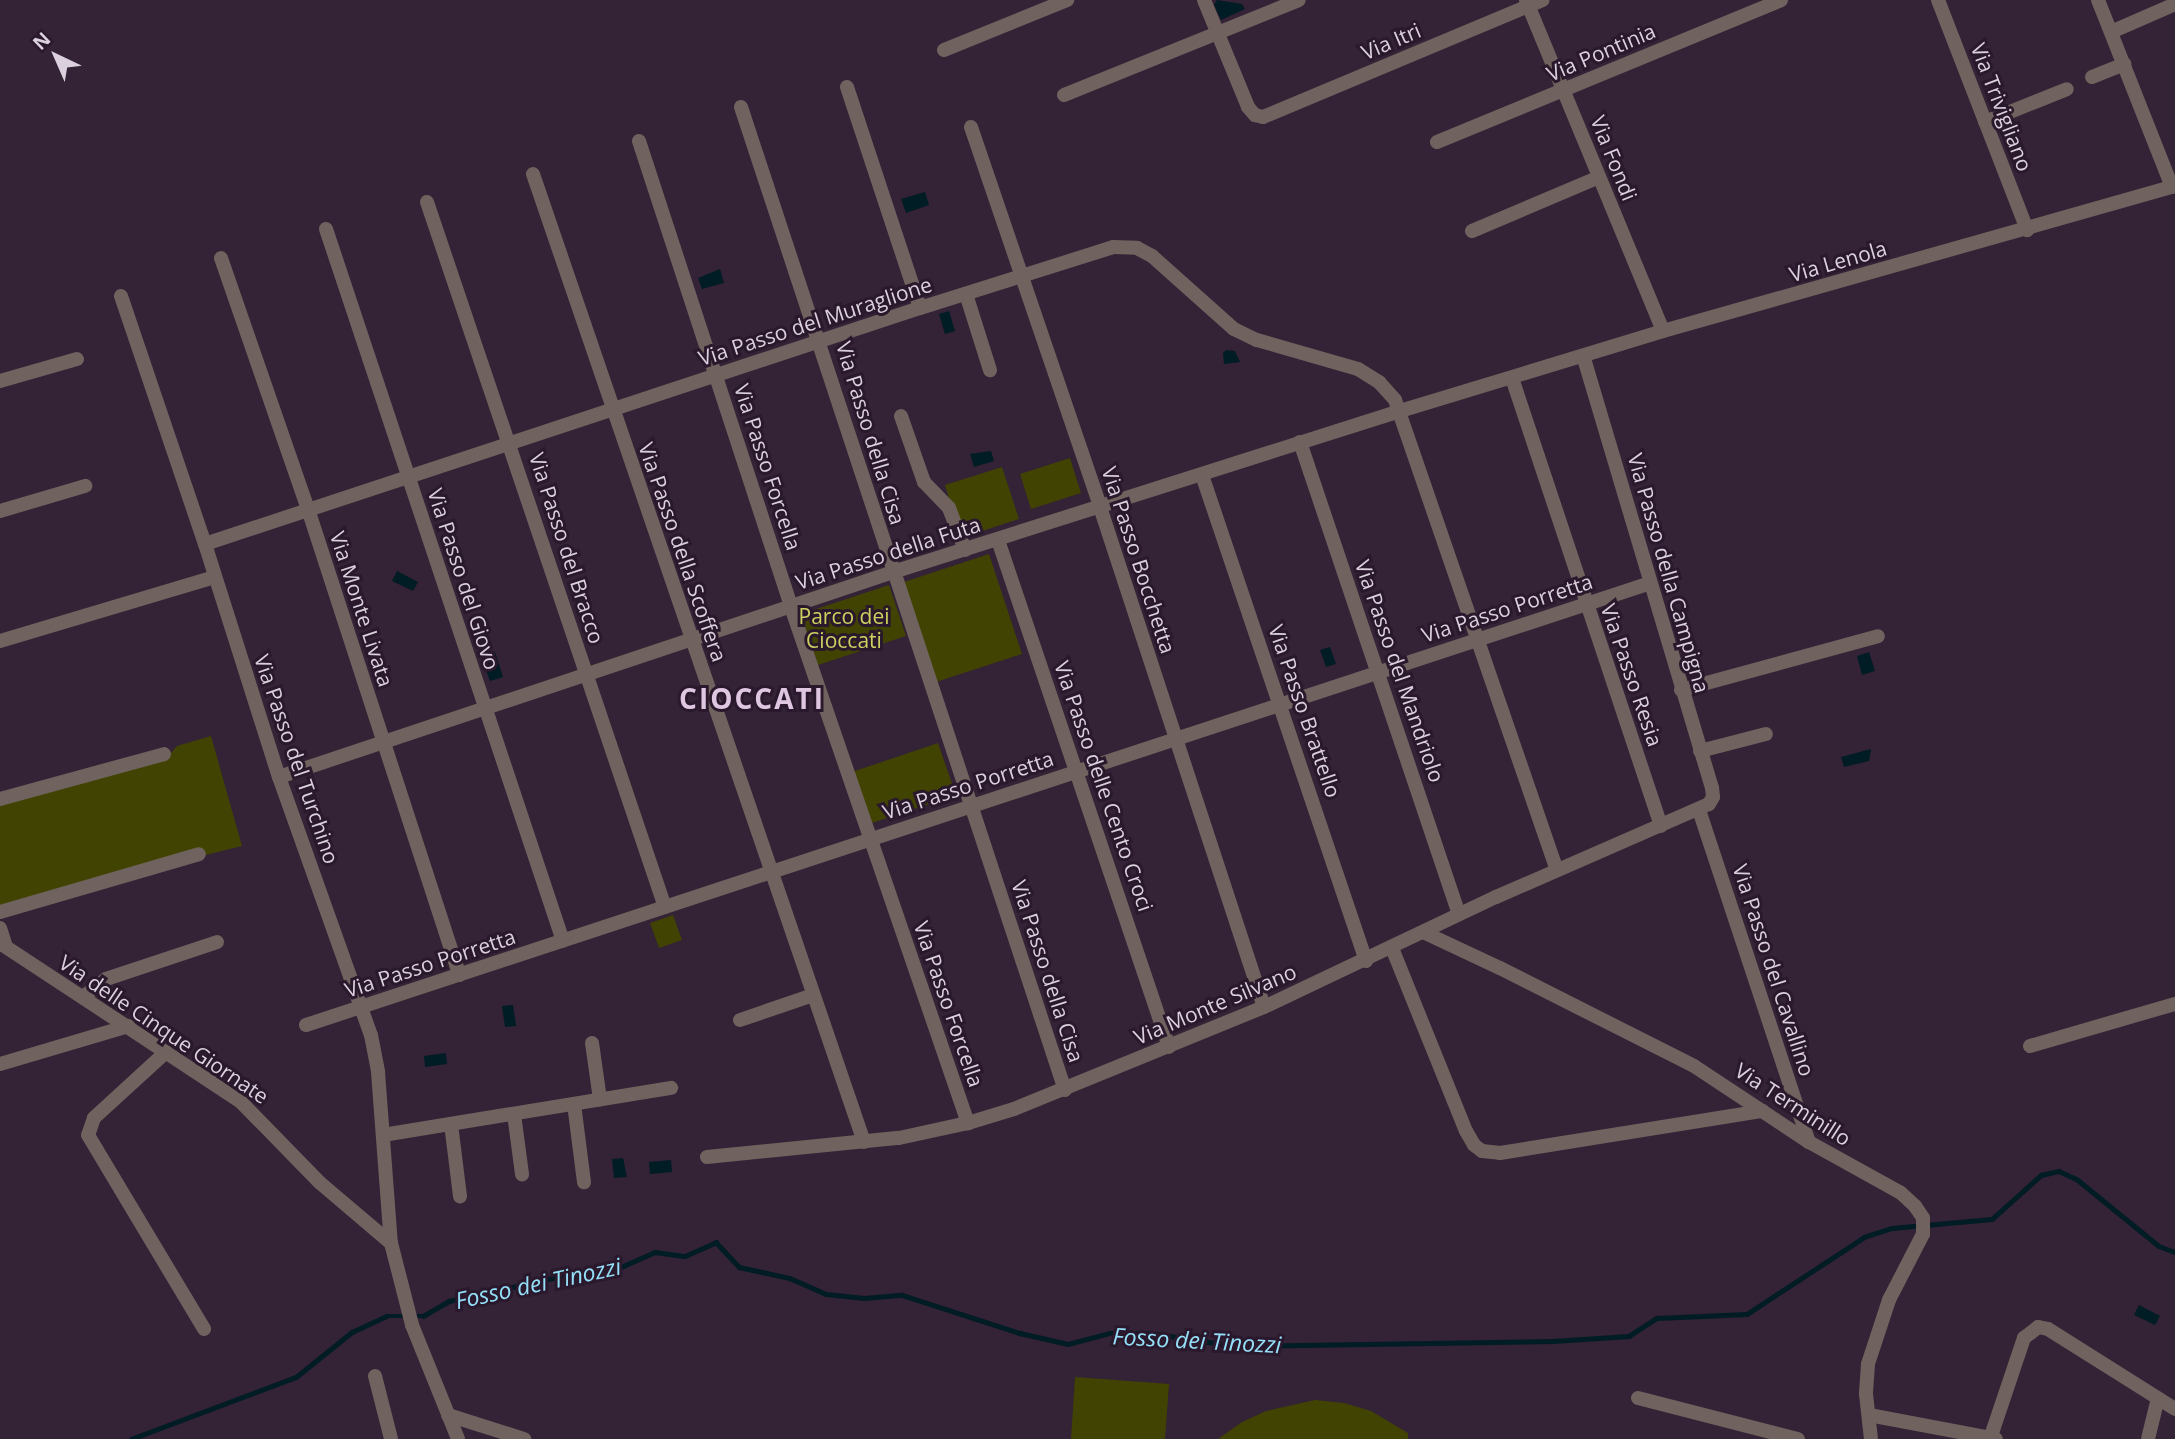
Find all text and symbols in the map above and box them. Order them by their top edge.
street label: Via Itri [1357,17,1425,65]
street label: Via Pontinia [1543,18,1659,86]
north arrow [21,21,91,91]
text: N [27,26,56,56]
street label: Via Trivigliano [1966,39,2038,175]
street label: Via Fondi [1586,112,1642,204]
street label: Via Lenola [1786,235,1890,287]
street label: Via Passo del Muraglione [695,271,935,371]
street label: Via Passo della Cisa [831,339,911,527]
street label: Via Passo Forcella [729,381,807,553]
street label: Via Passo della Scoffera [634,439,732,665]
street label: Via Passo del Bracco [524,449,610,647]
street label: Via Passo della Campigna [1623,450,1715,696]
street label: Via Passo Bocchetta [1097,463,1181,657]
street label: Via Passo del Giovo [423,485,505,673]
street label: Via Passo della Futa [793,511,983,595]
street label: Via Monte Livata [325,528,399,690]
street label: Via Passo del Mandriolo [1350,557,1450,785]
street label: Via Passo Porretta [1418,568,1596,648]
street label: Via Passo Resia [1596,600,1668,750]
park label: Parco dei Cioccati [799,603,889,653]
street label: Via Passo Brattello [1264,621,1346,801]
street label: Via Passo del Turchino [249,651,345,867]
street label: Via Passo delle Cento Croci [1049,658,1159,914]
district label: CIOCCATI [680,681,824,715]
street label: Via Passo Porretta [879,745,1057,825]
street label: Via Passo del Cavallino [1728,861,1820,1079]
street label: Via Passo della Cisa [1007,877,1089,1065]
street label: Via Passo Forcella [909,918,989,1090]
street label: Via Passo Porretta [341,923,519,1003]
street label: Via delle Cinque Giornate [54,949,274,1109]
street label: Via Monte Silvano [1130,958,1300,1050]
street label: Via Terminillo [1730,1057,1856,1151]
water label: Fosso dei Tinozzi [453,1252,623,1314]
water label: Fosso dei Tinozzi [1112,1322,1282,1358]

